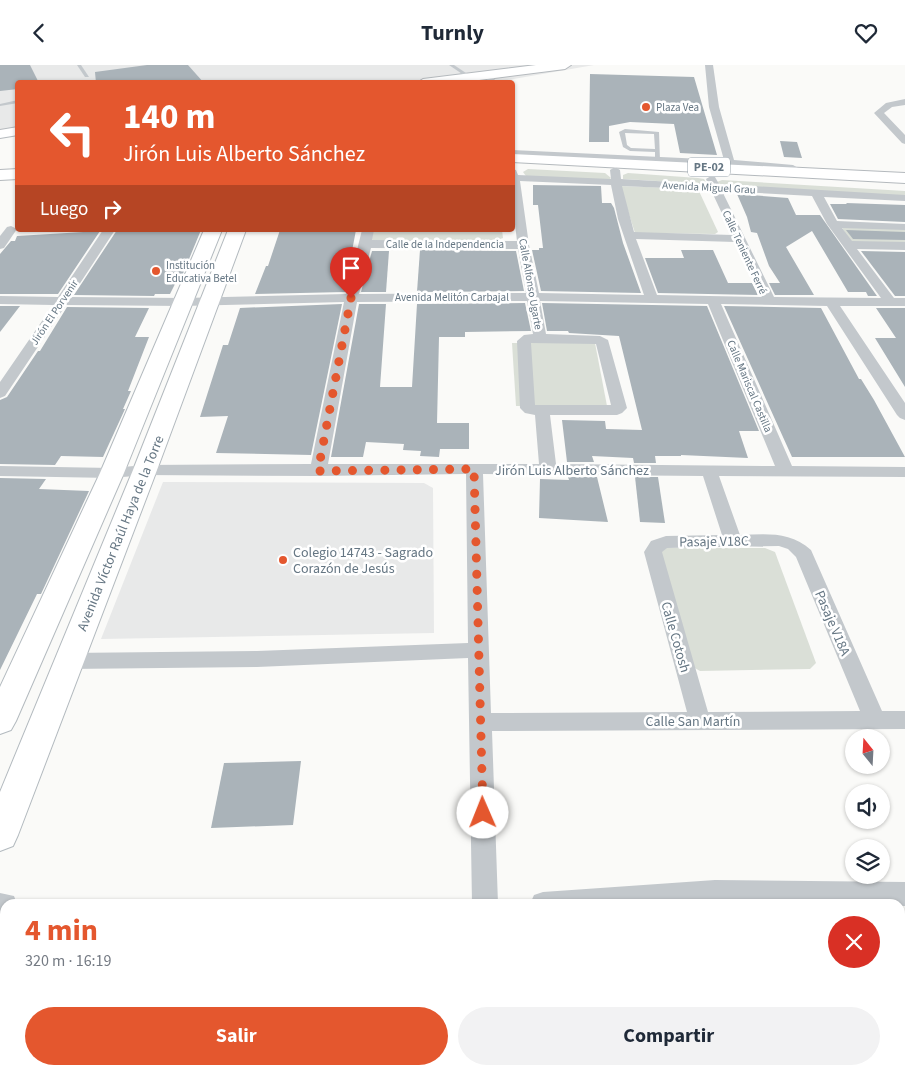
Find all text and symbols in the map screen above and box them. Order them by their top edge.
text: Turnly [421,17,484,49]
icon: back [25,19,53,47]
icon: heart [852,19,880,47]
text: 140 m [123,92,215,142]
icon: left [40,100,105,165]
place label: Plaza Vea [656,100,699,115]
marker: Plaza Vea [640,101,652,113]
text: Jirón Luis Alberto Sánchez [123,138,365,170]
road number: PE-02 [688,157,730,176]
street label: Avenida Miguel Grau [662,178,756,197]
icon: right [98,195,126,223]
text: Luego [40,196,88,223]
street label: Calle Teniente Ferré [719,208,771,297]
street label: Calle de la Independencia [386,237,504,252]
street label: Calle Alfonso Ugarte [515,237,546,331]
pin [330,247,372,298]
icon: arrive [337,254,365,282]
place label: Institución Educativa Betel [166,258,237,286]
marker: Institución Educativa Betel [150,265,162,277]
street label: Jirón El Porvenir [27,277,82,348]
street label: Avenida Melitón Carbajal [395,290,509,305]
street label: Calle Mariscal Castilla [723,338,776,435]
street label: Avenida Víctor Raúl Haya de la Torre [72,433,169,634]
street label: Jirón Luis Alberto Sánchez [495,461,649,481]
street label: Pasaje V18C [679,531,749,553]
place label: Colegio 14743 - Sagrado Corazón de Jesús [293,543,433,579]
marker: Colegio 14743 - Sagrado Corazón de Jesús [277,554,289,566]
street label: Pasaje V18A [809,588,855,660]
street label: Calle Cotosh [655,600,695,675]
street label: Calle San Martín [646,712,740,732]
north arrow [845,729,890,774]
map controls [845,729,890,884]
button: sound [845,784,890,829]
position arrow [456,786,508,838]
button: layers [845,839,890,884]
text: 4 min [25,909,98,952]
button: close [828,916,880,968]
text: 320 m · 16:19 [25,950,112,972]
button: Salir [25,1007,448,1065]
button: Compartir [458,1007,880,1065]

